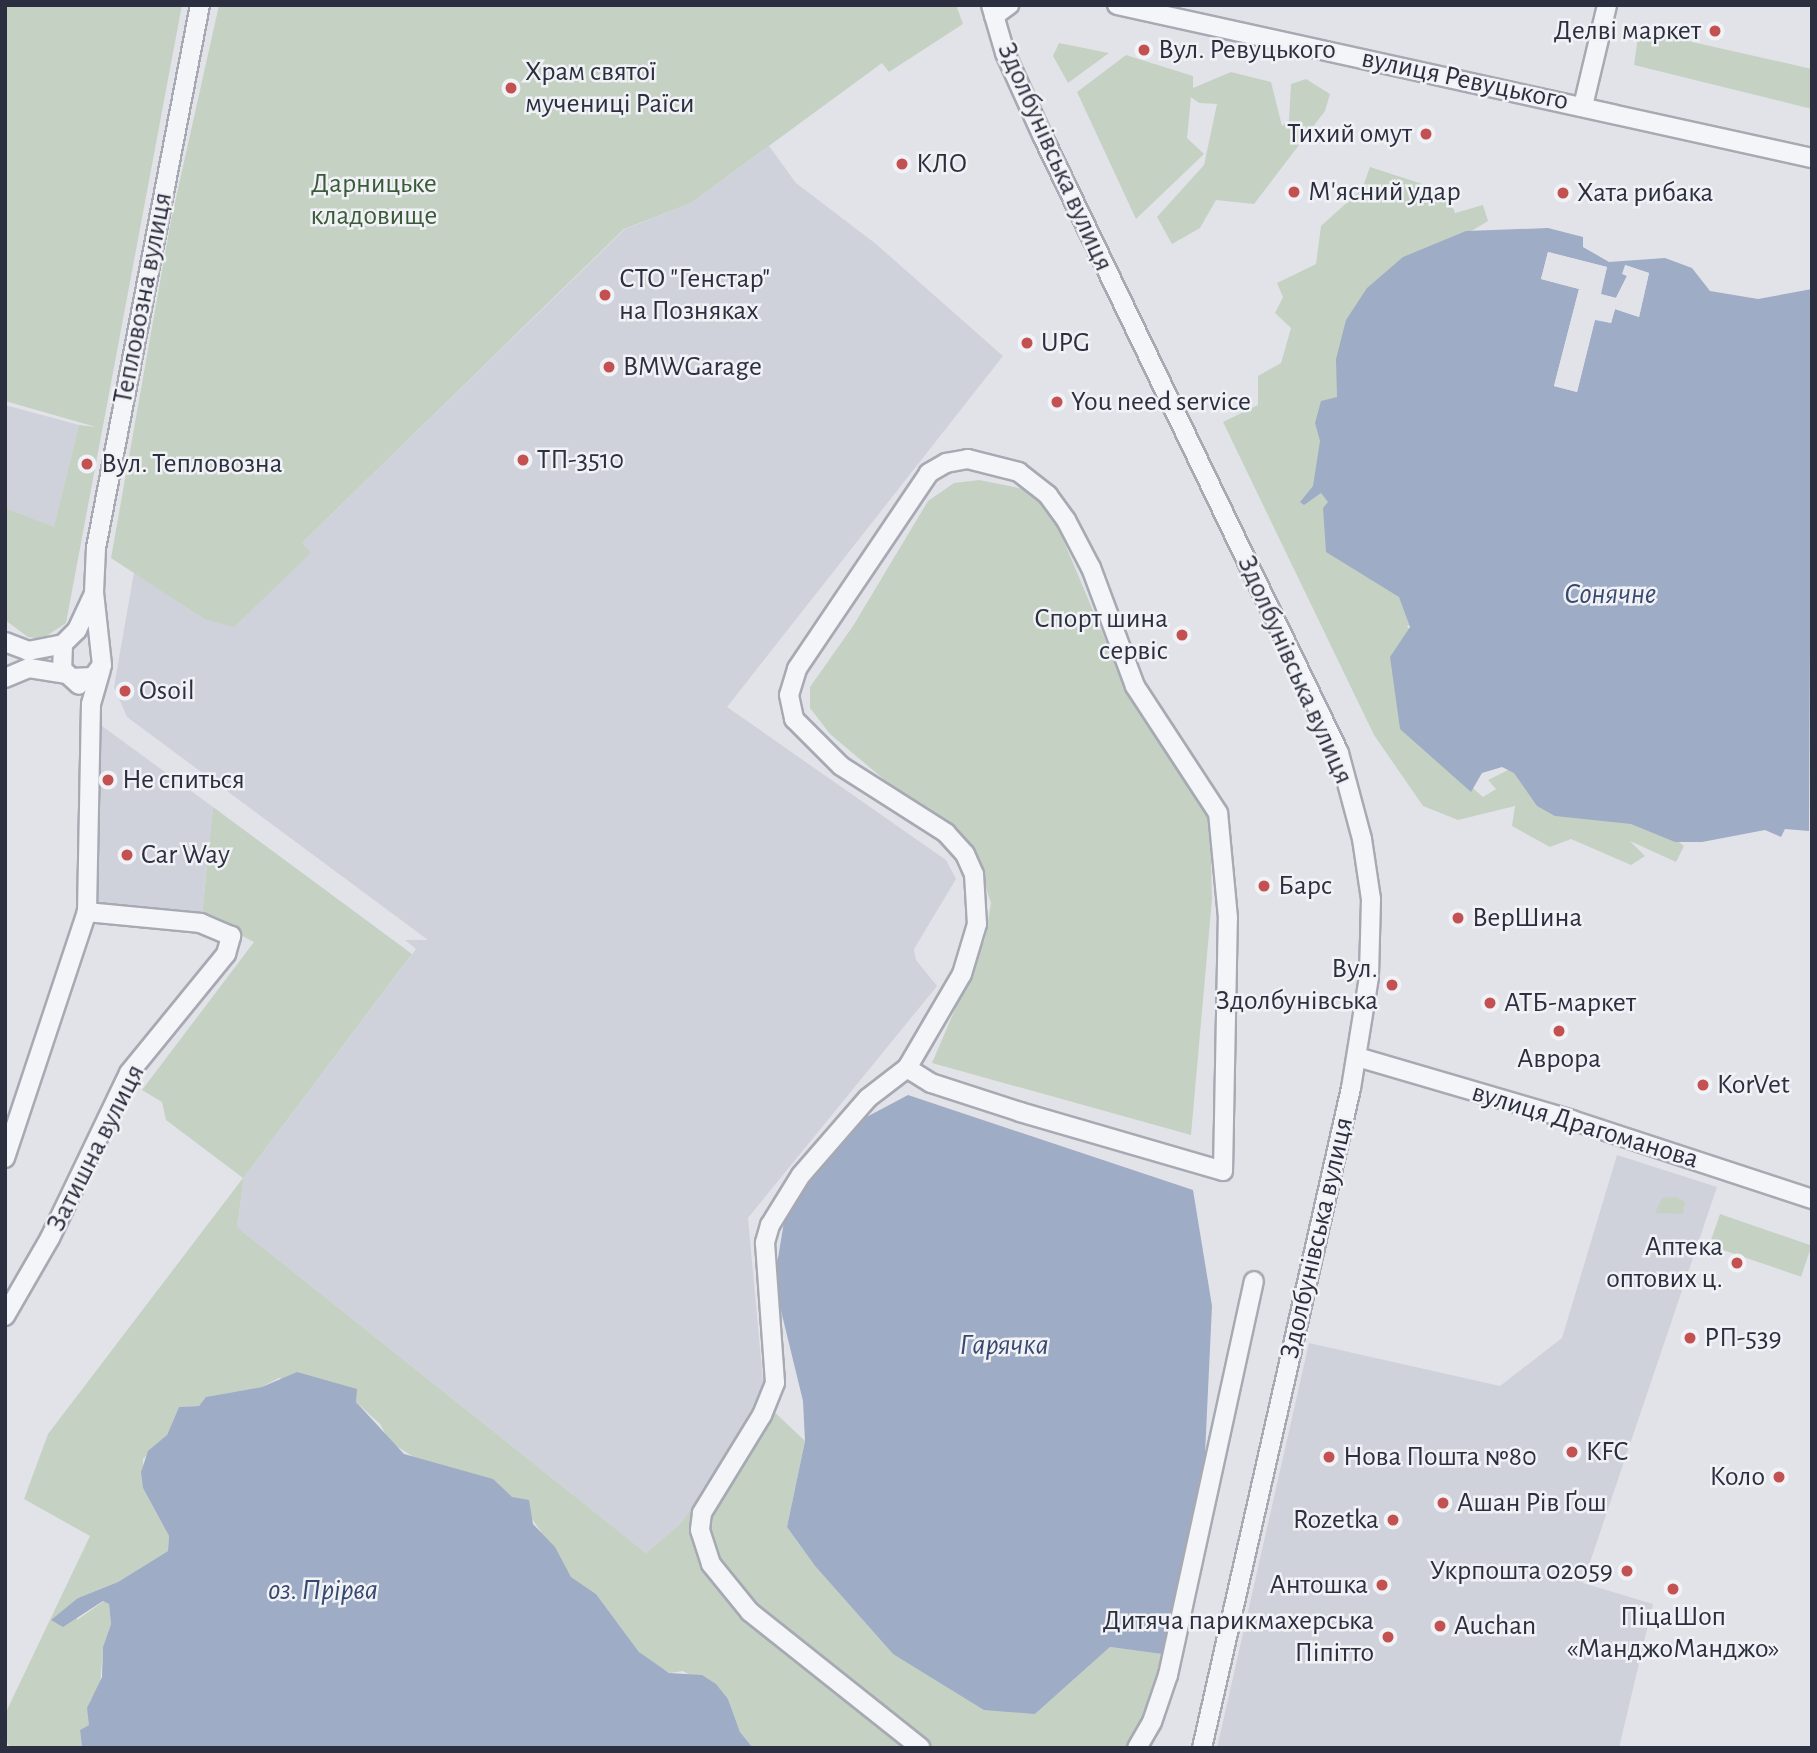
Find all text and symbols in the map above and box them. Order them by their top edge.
place label: Делві маркет [1554,14,1701,48]
marker: Делві маркет [1707,23,1723,39]
place label: Вул. Ревуцького [1158,33,1336,67]
street label: Здолбунівська вулиця [990,38,1120,276]
marker: Вул. Ревуцького [1136,42,1152,58]
street label: вулиця Ревуцького [1359,42,1571,118]
place label: Храм святої мучениці Раїси [525,55,695,121]
marker: Храм святої мучениці Раїси [503,80,519,96]
place label: Тихий омут [1287,117,1412,151]
marker: Тихий омут [1418,126,1434,142]
place label: КЛО [916,147,967,181]
marker: КЛО [894,156,910,172]
park label: Дарницьке кладовище [311,167,437,233]
place label: М'ясний удар [1308,175,1461,209]
place label: Хата рибака [1577,176,1713,210]
marker: М'ясний удар [1286,184,1302,200]
marker: Хата рибака [1555,185,1571,201]
street label: Тепловозна вулиця [106,189,180,407]
place label: СТО "Генстар" на Позняках [619,262,770,328]
marker: СТО "Генстар" на Позняках [597,287,613,303]
place label: UPG [1041,326,1090,360]
marker: UPG [1019,335,1035,351]
place label: BMWGarage [623,350,762,384]
marker: BMWGarage [601,359,617,375]
place label: You need service [1071,385,1251,419]
marker: You need service [1049,394,1065,410]
place label: ТП-3510 [537,443,624,477]
place label: Вул. Тепловозна [101,447,283,481]
marker: ТП-3510 [515,452,531,468]
marker: Вул. Тепловозна [79,456,95,472]
street label: Здолбунівська вулиця [1230,551,1360,789]
water label: Сонячне [1564,576,1656,612]
place label: Спорт шина сервіс [1034,602,1168,668]
marker: Спорт шина сервіс [1174,627,1190,643]
place label: Osoil [139,674,195,708]
marker: Osoil [117,683,133,699]
place label: Не спиться [122,763,245,797]
marker: Не спиться [100,772,116,788]
place label: Car Way [141,838,230,872]
marker: Car Way [119,847,135,863]
place label: Барс [1278,869,1332,903]
marker: Барс [1256,878,1272,894]
place label: ВерШина [1472,901,1582,935]
marker: ВерШина [1450,910,1466,926]
place label: Вул. Здолбунівська [1216,952,1378,1018]
marker: Вул. Здолбунівська [1384,977,1400,993]
place label: АТБ-маркет [1504,986,1636,1020]
marker: АТБ-маркет [1482,995,1498,1011]
marker: Аврора [1551,1023,1567,1039]
place label: Аврора [1517,1042,1601,1076]
street label: Затишна вулиця [39,1059,153,1237]
place label: KorVet [1717,1068,1790,1102]
street label: вулиця Драгоманова [1468,1076,1702,1176]
marker: KorVet [1695,1077,1711,1093]
street label: Здолбунівська вулиця [1273,1114,1361,1362]
place label: Аптека оптових ц. [1606,1230,1723,1296]
marker: Аптека оптових ц. [1729,1255,1745,1271]
place label: РП-539 [1704,1321,1782,1355]
water label: Гарячка [959,1327,1049,1363]
marker: РП-539 [1682,1330,1698,1346]
place label: KFC [1586,1435,1628,1469]
place label: Нова Пошта №80 [1343,1440,1537,1474]
marker: KFC [1564,1444,1580,1460]
marker: Нова Пошта №80 [1321,1449,1337,1465]
place label: Коло [1709,1460,1765,1494]
marker: Коло [1771,1469,1787,1485]
place label: Ашан Рів Ґош [1457,1486,1607,1520]
marker: Ашан Рів Ґош [1435,1495,1451,1511]
place label: Rozetka [1293,1503,1379,1537]
marker: Rozetka [1385,1512,1401,1528]
place label: Укрпошта 02059 [1430,1554,1613,1588]
marker: Укрпошта 02059 [1619,1563,1635,1579]
place label: Антошка [1269,1568,1368,1602]
water label: оз. Прірва [268,1572,378,1608]
marker: Антошка [1374,1577,1390,1593]
marker: ПіцаШоп «МанджоМанджо» [1665,1581,1681,1597]
place label: ПіцаШоп «МанджоМанджо» [1566,1600,1780,1666]
place label: Дитяча парикмахерська Піпітто [1103,1604,1374,1670]
place label: Auchan [1454,1609,1536,1643]
marker: Auchan [1432,1618,1448,1634]
marker: Дитяча парикмахерська Піпітто [1380,1629,1396,1645]

